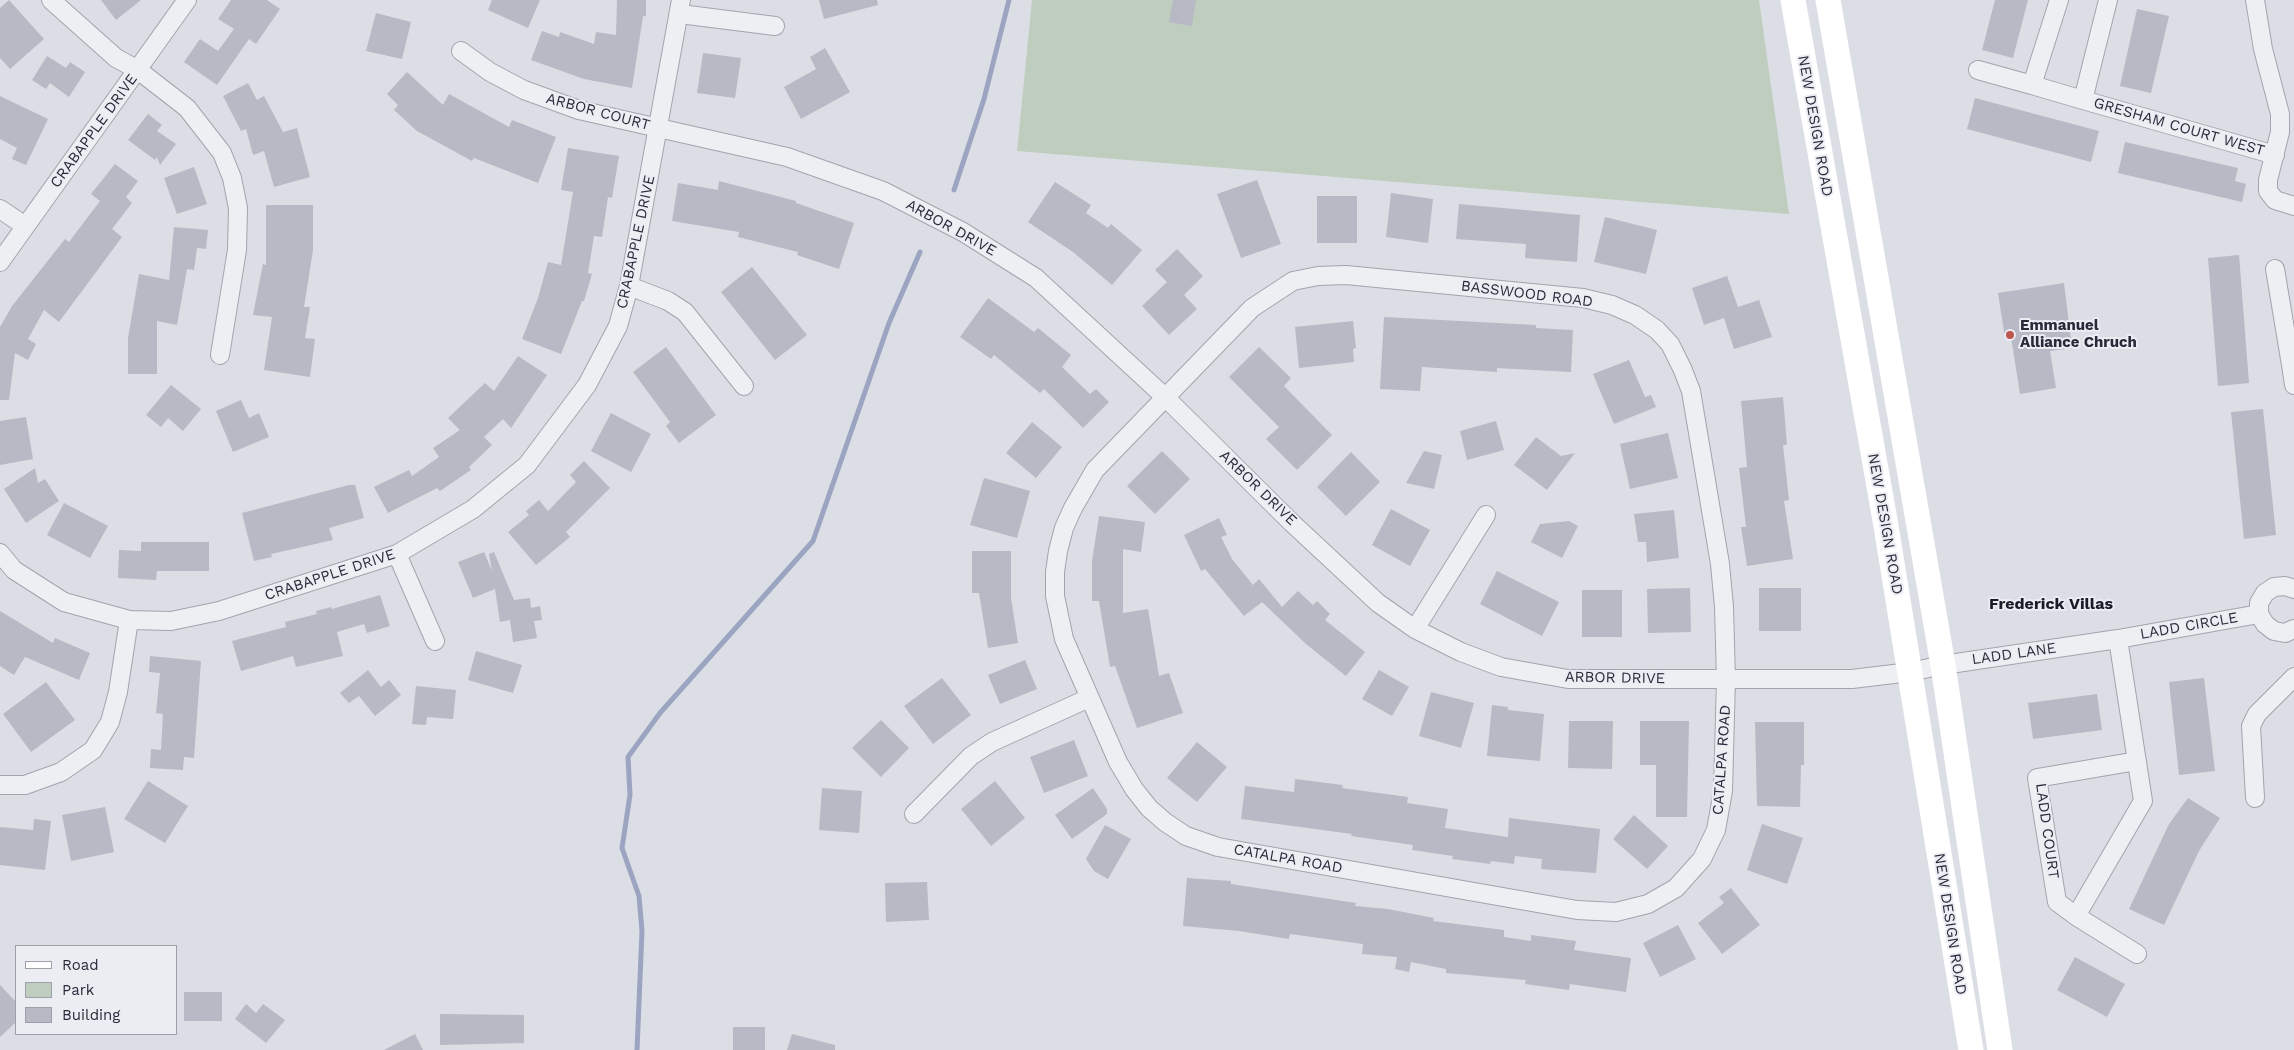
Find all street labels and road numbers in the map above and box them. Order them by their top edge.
street label: NEW DESIGN ROAD [1794,54,1836,198]
street label: CRABAPPLE DRIVE [47,71,141,191]
street label: ARBOR COURT [544,89,652,135]
street label: GRESHAM COURT WEST [2091,94,2267,160]
street label: CRABAPPLE DRIVE [613,174,659,310]
street label: ARBOR DRIVE [903,196,999,260]
street label: BASSWOOD ROAD [1460,277,1594,311]
street label: ARBOR DRIVE [1216,447,1300,529]
street label: NEW DESIGN ROAD [1864,452,1906,596]
street label: CRABAPPLE DRIVE [262,545,398,605]
street label: LADD CIRCLE [2139,609,2239,643]
street label: LADD LANE [1971,639,2057,669]
street label: ARBOR DRIVE [1565,668,1665,688]
street label: CATALPA ROAD [1709,704,1735,816]
street label: LADD COURT [2031,782,2063,880]
street label: CATALPA ROAD [1232,841,1344,877]
street label: NEW DESIGN ROAD [1930,852,1970,996]

